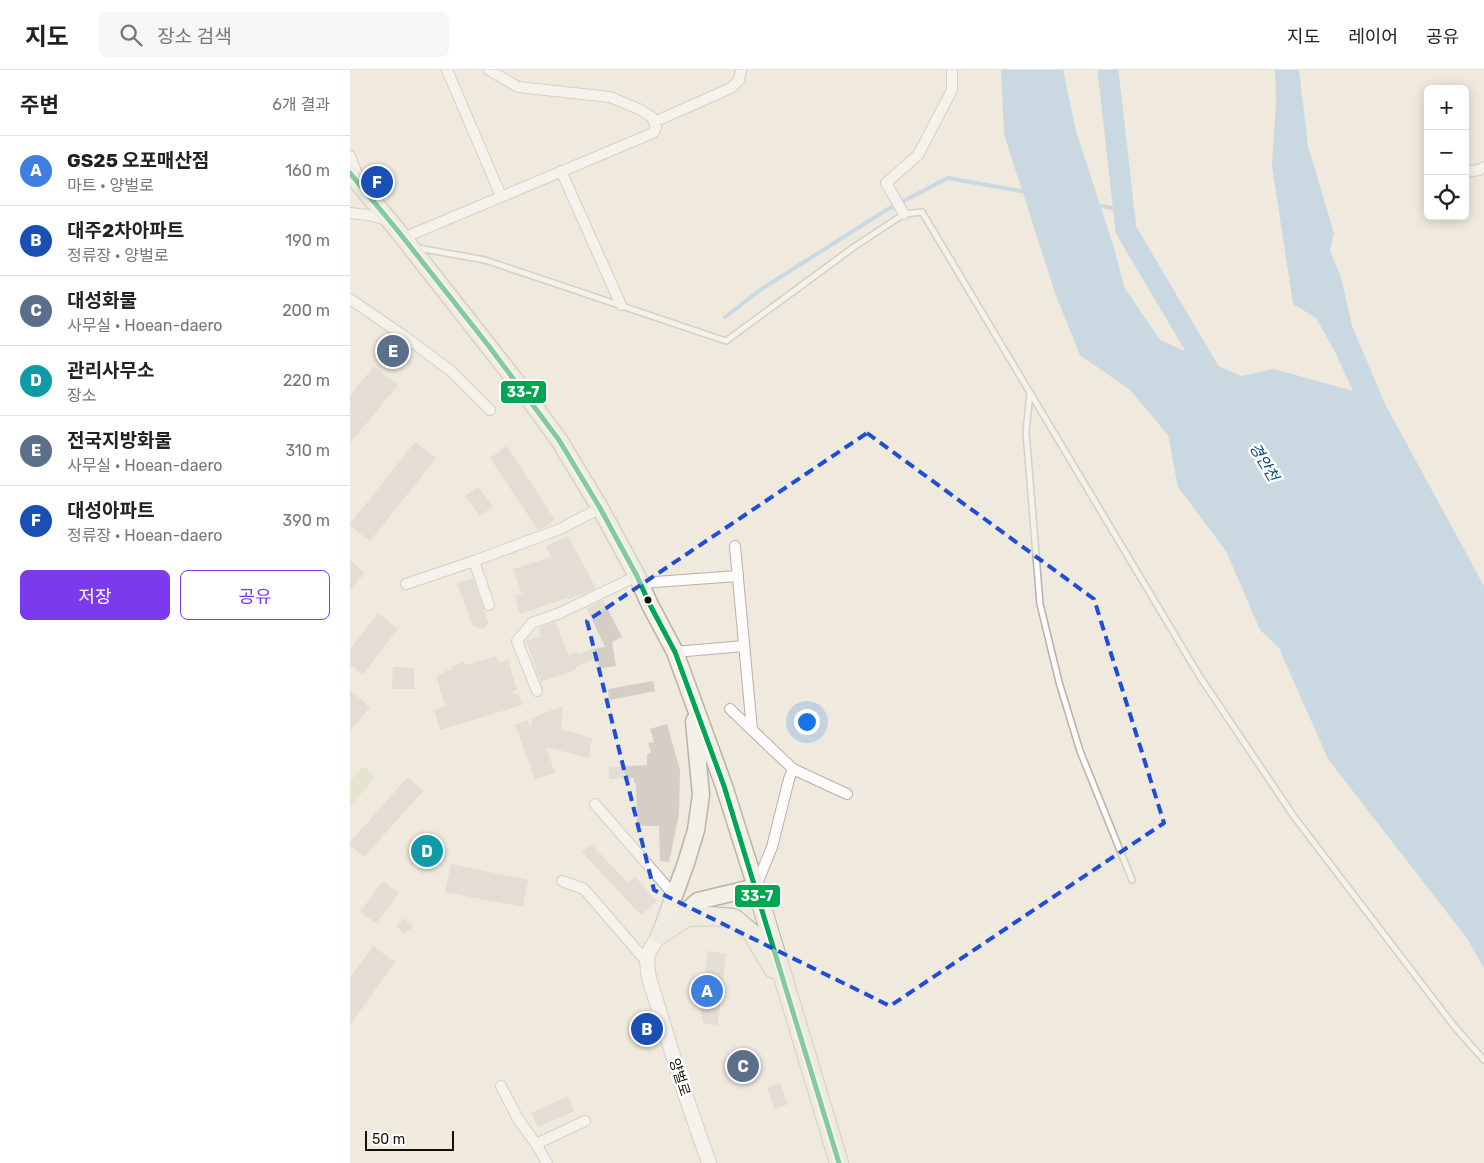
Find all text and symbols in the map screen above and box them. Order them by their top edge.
search box [99,12,449,57]
icon: search [117,21,145,49]
text: 지도 [25,23,69,51]
text: 장소 검색 [157,25,232,48]
text: 지도 [1287,26,1320,48]
text: 레이어 [1348,26,1398,48]
text: 공유 [1426,26,1459,48]
map controls [1424,85,1469,220]
button: + [1424,85,1469,130]
text: 주변 [20,92,59,117]
text: 6개 결과 [272,95,330,114]
button: − [1424,130,1469,175]
text: GS25 오포매산점 [67,149,209,172]
text: A [30,161,42,180]
text: 160 m [285,161,330,180]
pin: F [361,163,393,201]
button: locate [1424,175,1469,220]
text: 마트 · 양벌로 [67,176,154,195]
text: 대주2차아파트 [67,219,184,242]
text: B [30,231,42,250]
text: 190 m [285,231,330,250]
text: 정류장 · 양벌로 [67,246,168,265]
text: 대성화물 [67,289,137,312]
text: C [30,301,42,320]
text: 200 m [282,301,330,320]
text: 사무실 · Hoean-daero [67,316,223,335]
pin: E [377,332,409,370]
text: 관리사무소 [67,359,154,382]
text: D [30,371,42,390]
text: 220 m [283,371,330,390]
line badge: 33-7 [500,380,547,404]
text: 33-7 [507,384,539,401]
text: 장소 [67,386,96,405]
text: 전국지방화물 [67,429,172,452]
water label: 경안천 [1246,440,1284,486]
text: E [31,441,41,460]
text: 310 m [286,441,330,460]
text: 사무실 · Hoean-daero [67,456,223,475]
text: 대성아파트 [67,499,154,522]
text: F [31,511,41,530]
text: 390 m [283,511,330,530]
text: 정류장 · Hoean-daero [67,526,223,545]
button: 저장 [20,570,170,620]
button: 공유 [180,570,330,620]
unlabelled marker [643,595,653,605]
your location [794,709,820,735]
pin: D [411,832,443,870]
line badge: 33-7 [734,884,781,908]
text: 33-7 [741,888,773,905]
pin: A [691,972,723,1010]
pin: B [631,1010,663,1048]
pin: C [727,1047,759,1085]
street label: 양벌로 [665,1056,694,1098]
scale bar [365,1128,454,1151]
text: 50 m [372,1131,405,1148]

